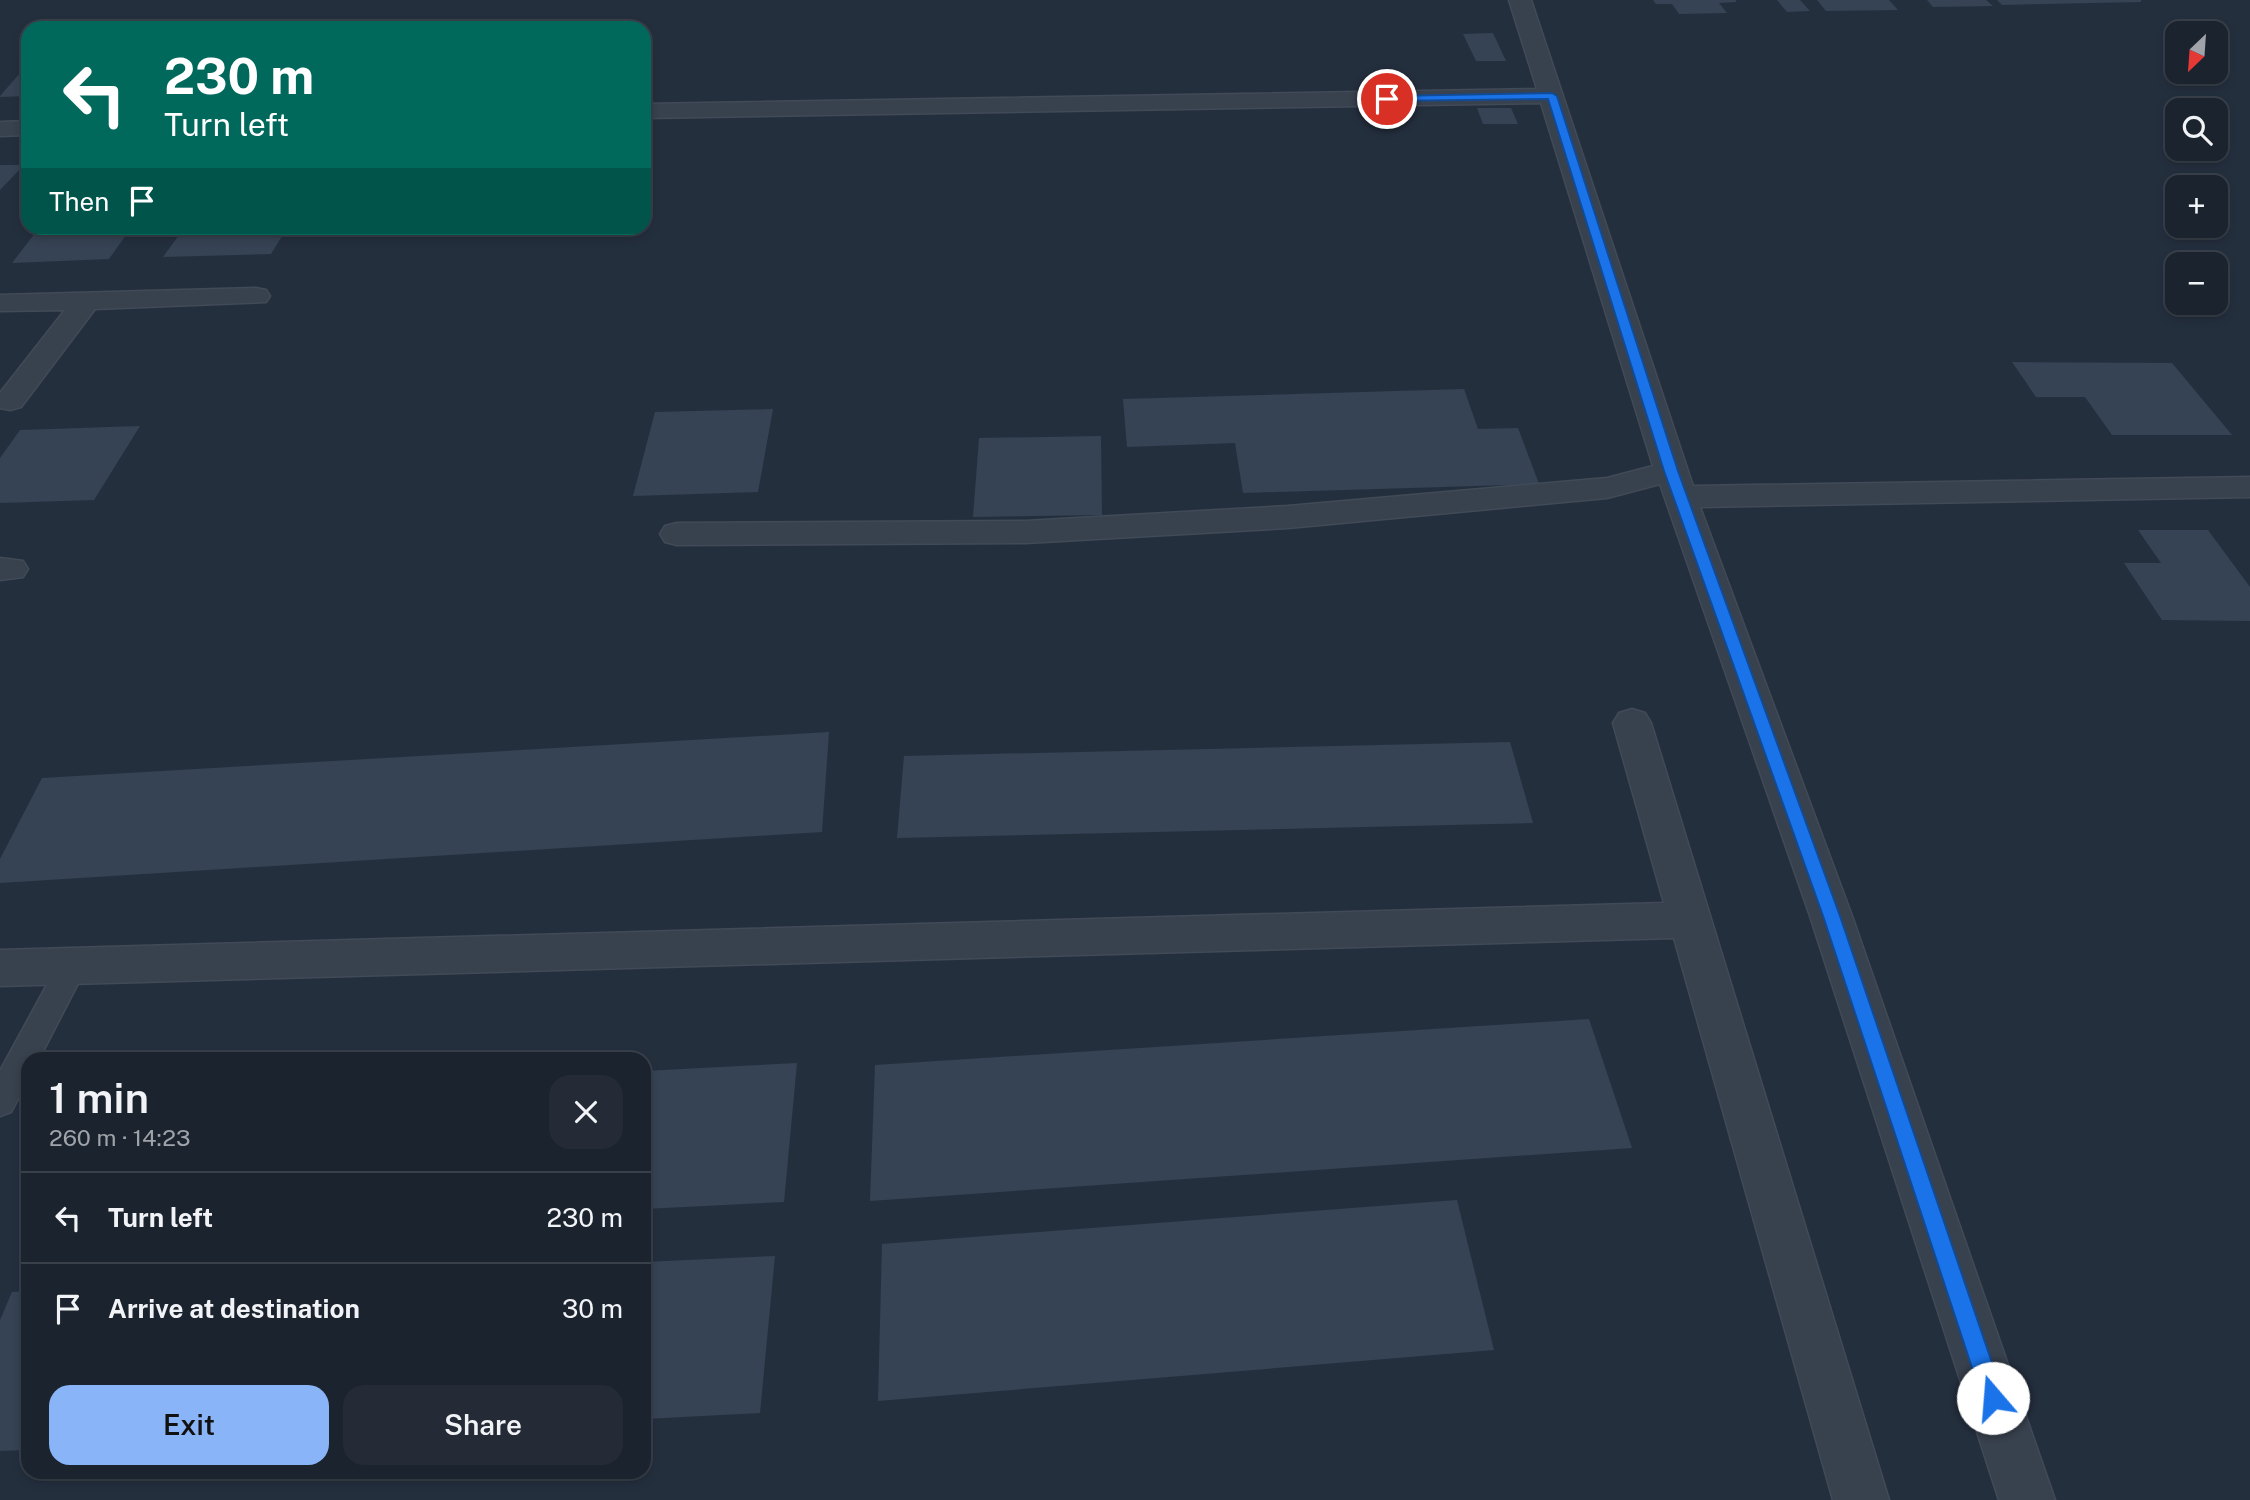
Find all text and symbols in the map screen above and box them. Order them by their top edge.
north arrow [2165,21,2228,84]
map controls [2165,21,2228,315]
text: 230 m [164,47,314,105]
icon: left [49,49,140,140]
pin [1357,69,1417,129]
icon: arrive [1368,80,1406,118]
button: search [2165,98,2228,161]
text: Turn left [164,106,289,143]
button: + [2165,175,2228,238]
icon: arrive [123,182,161,220]
text: Then [49,186,109,217]
button: − [2165,252,2228,315]
text: 1 min [49,1073,149,1122]
button: close [549,1075,623,1149]
text: 260 m · 14:23 [49,1124,190,1151]
icon: left [49,1199,87,1237]
text: Turn left [108,1202,213,1233]
text: 230 m [547,1202,623,1233]
icon: arrive [49,1290,87,1328]
text: Arrive at destination [108,1293,360,1324]
text: 30 m [562,1293,623,1324]
position arrow [1956,1361,2030,1435]
button: Exit [49,1385,329,1465]
button: Share [343,1385,623,1465]

